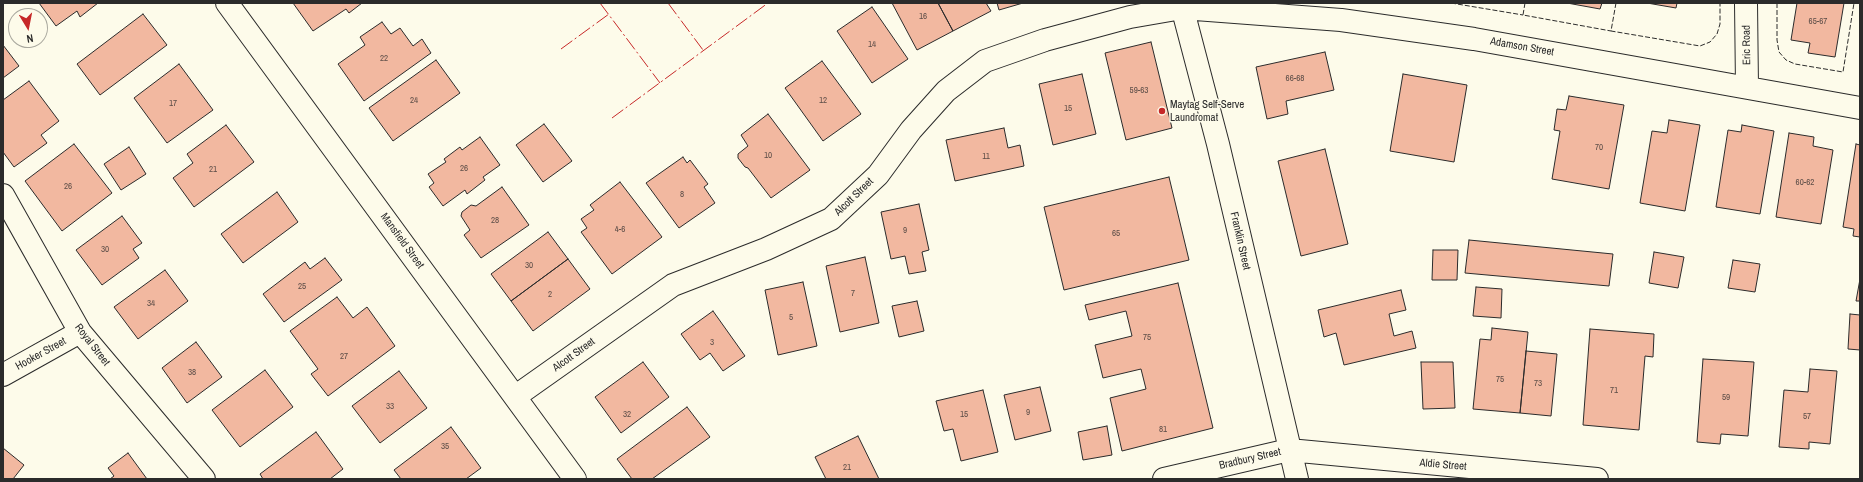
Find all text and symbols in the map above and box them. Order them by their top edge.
north arrow [8,8,48,48]
house number: 16 [919,12,927,22]
house number: 65-67 [1809,17,1827,27]
street label: Eric Road [1740,25,1754,65]
text: N [25,31,34,46]
street label: Adamson Street [1489,35,1555,59]
house number: 14 [868,40,876,50]
house number: 22 [380,54,388,64]
house number: 66-68 [1286,74,1304,84]
house number: 59-63 [1130,86,1148,96]
house number: 24 [410,96,418,106]
house number: 12 [819,96,827,106]
place label: Maytag Self-Serve Laundromat [1170,98,1244,124]
house number: 17 [169,99,177,109]
house number: 15 [1064,104,1072,114]
marker: Maytag Self-Serve Laundromat [1157,106,1167,116]
house number: 70 [1595,143,1603,153]
house number: 10 [764,151,772,161]
house number: 11 [982,152,990,162]
house number: 26 [460,164,468,174]
house number: 21 [209,165,217,175]
street label: Alcott Street [832,175,876,219]
house number: 60-62 [1796,178,1814,188]
house number: 26 [64,182,72,192]
house number: 8 [680,190,684,200]
street label: Mansfield Street [377,211,427,271]
street label: Franklin Street [1227,211,1253,271]
house number: 28 [491,216,499,226]
house number: 4-6 [615,225,625,235]
house number: 9 [903,226,907,236]
house number: 65 [1112,229,1120,239]
house number: 30 [101,245,109,255]
house number: 30 [525,261,533,271]
house number: 25 [298,282,306,292]
house number: 7 [851,289,855,299]
house number: 2 [548,290,552,300]
house number: 34 [147,299,155,309]
house number: 5 [789,313,793,323]
street label: Royal Street [72,321,112,369]
house number: 75 [1143,333,1151,343]
street label: Hooker Street [13,335,69,373]
street label: Alcott Street [550,335,598,375]
house number: 3 [710,338,714,348]
house number: 27 [340,352,348,362]
house number: 38 [188,368,196,378]
house number: 75 [1496,375,1504,385]
house number: 73 [1534,379,1542,389]
house number: 71 [1610,386,1618,396]
house number: 59 [1722,393,1730,403]
house number: 33 [386,402,394,412]
house number: 9 [1026,408,1030,418]
house number: 32 [623,410,631,420]
house number: 15 [960,410,968,420]
house number: 57 [1803,412,1811,422]
house number: 81 [1159,425,1167,435]
house number: 35 [441,442,449,452]
street label: Bradbury Street [1218,445,1282,473]
street label: Aldie Street [1419,456,1467,474]
house number: 21 [843,463,851,473]

